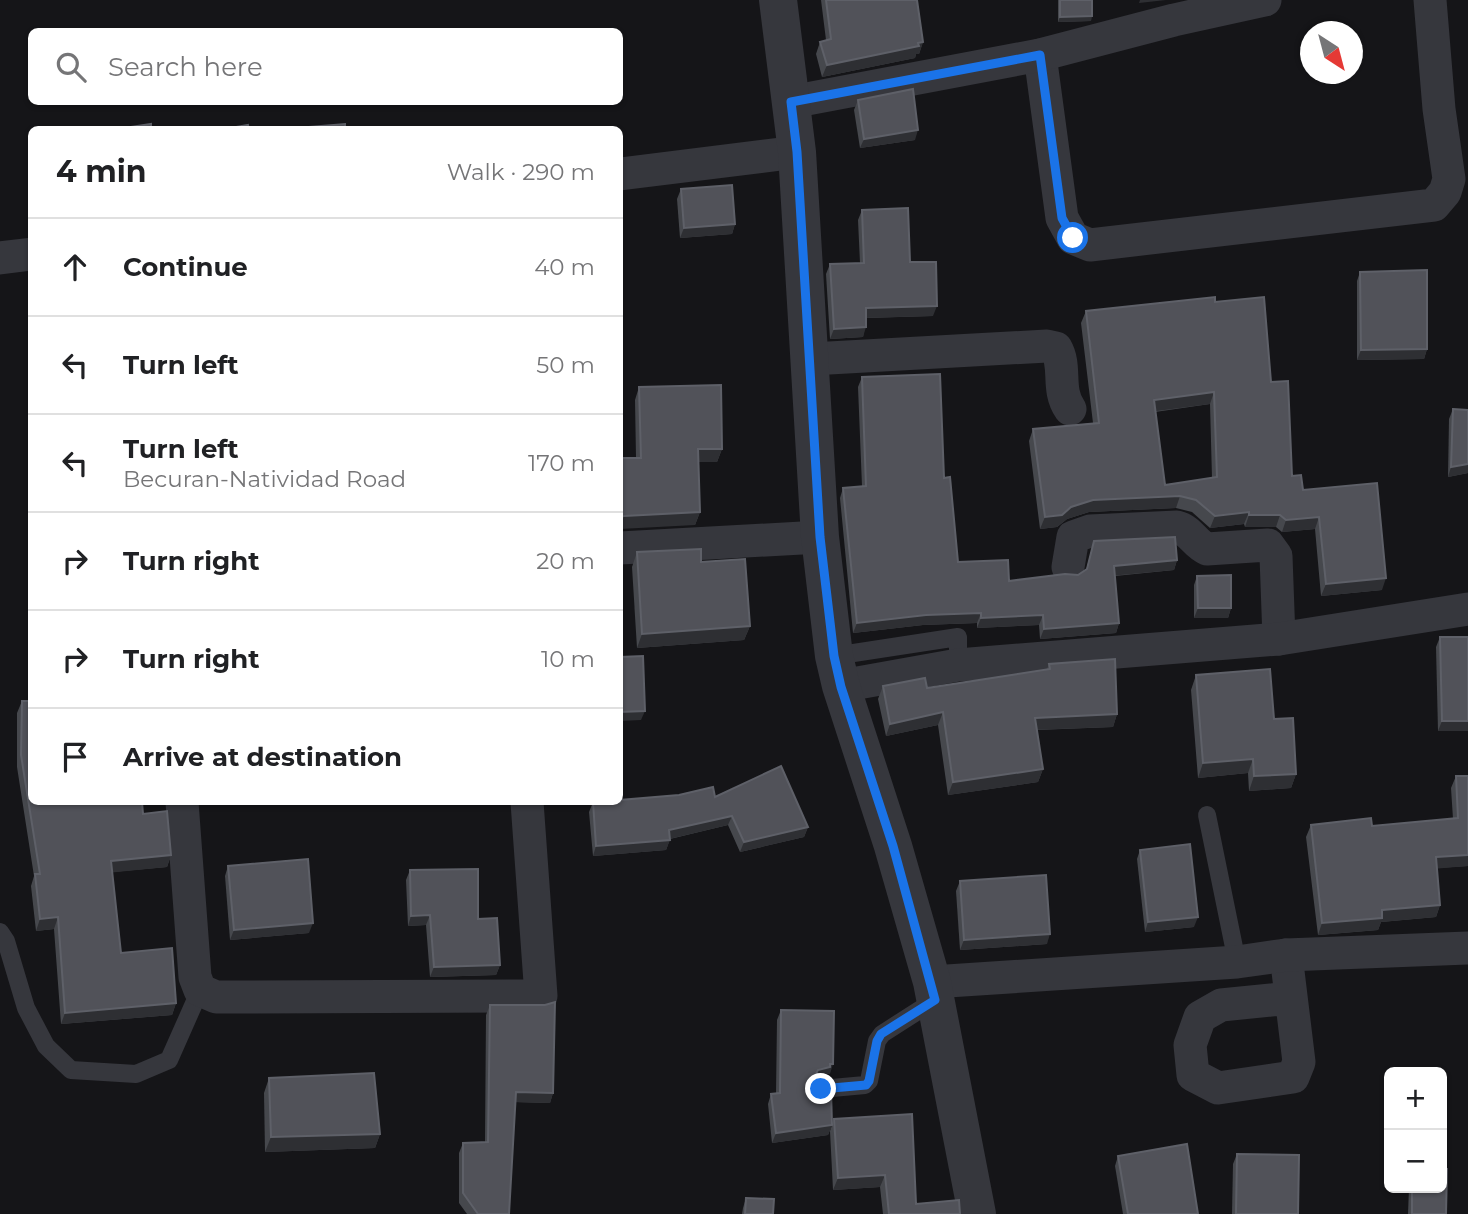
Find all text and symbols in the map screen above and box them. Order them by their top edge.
north arrow [1300,21,1363,84]
search box [28,28,623,105]
icon: search [52,48,90,86]
text: Search here [108,51,263,83]
text: 4 min [56,153,146,190]
text: Walk · 290 m [447,158,595,186]
route start [1057,222,1088,253]
icon: ahead [56,248,94,286]
text: Continue [123,251,248,283]
text: 40 m [534,253,595,281]
icon: left [56,346,94,384]
text: Turn left [123,349,239,381]
text: 50 m [536,351,595,379]
text: Turn left [123,433,239,465]
icon: left [56,444,94,482]
text: 170 m [528,449,595,477]
text: Becuran-Natividad Road [123,465,406,493]
icon: right [56,542,94,580]
text: Turn right [123,545,259,577]
text: 20 m [536,547,595,575]
icon: right [56,640,94,678]
text: Turn right [123,643,259,675]
text: 10 m [541,645,595,673]
icon: arrive [56,738,94,776]
text: Arrive at destination [123,741,402,773]
map controls [1384,1067,1447,1193]
button: + [1384,1067,1447,1130]
route end [805,1073,836,1104]
button: − [1384,1130,1447,1193]

